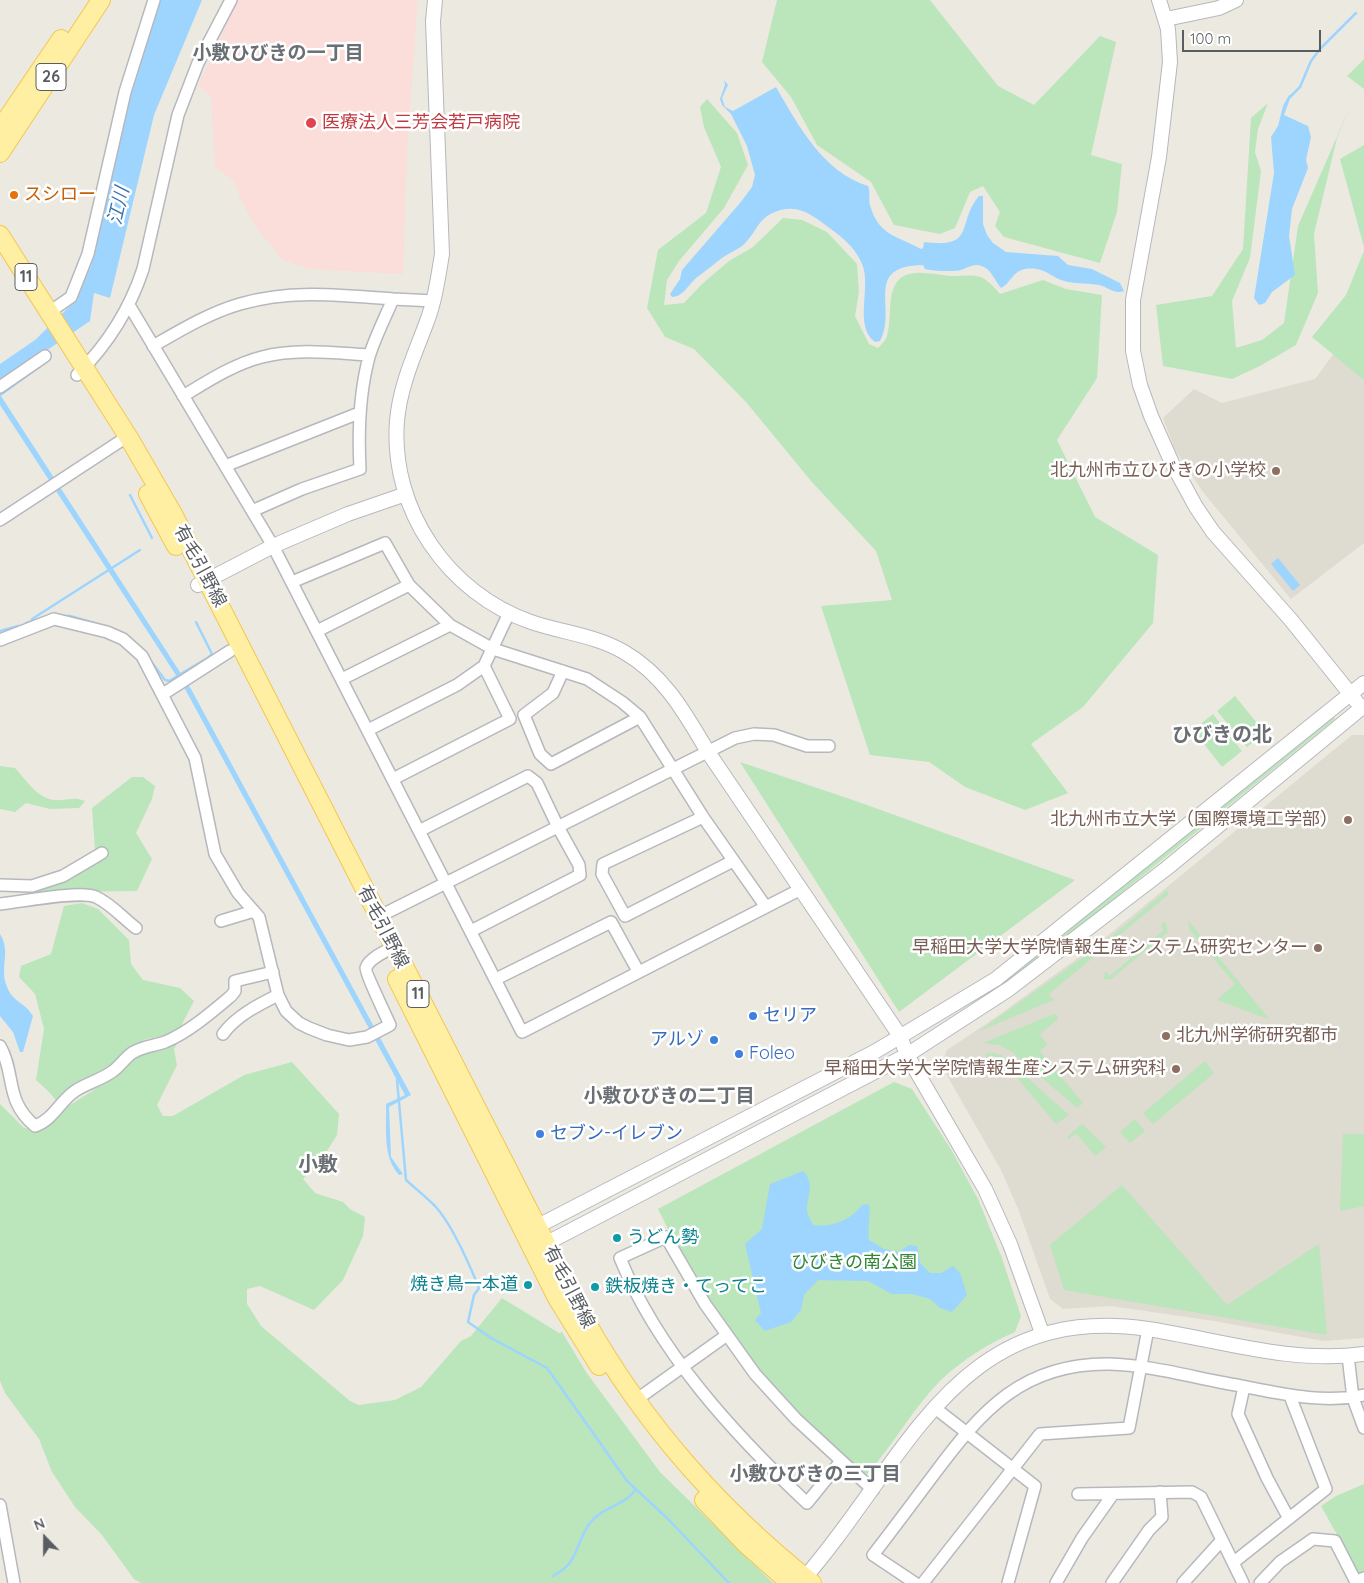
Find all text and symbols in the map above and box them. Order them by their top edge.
scale bar [1184,20,1323,52]
text: 100 m [1190,29,1231,48]
district label: 小敷ひびきの一丁目 [193,42,363,64]
road number: 26 [36,64,66,90]
place label: 医療法人三芳会若戸病院 [322,112,520,134]
marker: 医療法人三芳会若戸病院 [304,116,318,130]
place label: スシロー [24,184,96,206]
water label: 江川 [104,185,134,227]
marker: スシロー [8,189,20,201]
road number: 11 [15,264,37,290]
place label: 北九州市立ひびきの小学校 [1050,460,1266,482]
marker: 北九州市立ひびきの小学校 [1270,465,1282,477]
street label: 有毛引野線 [169,521,231,611]
district label: ひびきの北 [1172,723,1272,747]
place label: 北九州市立大学（国際環境工学部） [1050,809,1338,831]
marker: 北九州市立大学（国際環境工学部） [1342,814,1354,826]
street label: 有毛引野線 [353,882,413,972]
place label: 早稲田大学大学院情報生産システム研究センター [912,937,1308,959]
marker: 早稲田大学大学院情報生産システム研究センター [1312,942,1324,954]
road number: 11 [407,981,429,1008]
place label: セリア [763,1005,817,1027]
marker: セリア [747,1010,759,1022]
place label: 北九州学術研究都市 [1176,1025,1338,1047]
place label: アルゾ [650,1029,704,1051]
marker: 北九州学術研究都市 [1160,1030,1172,1042]
marker: アルゾ [708,1034,720,1046]
place label: Foleo [749,1043,795,1065]
marker: Foleo [733,1048,745,1060]
place label: 早稲田大学大学院情報生産システム研究科 [824,1058,1166,1080]
marker: 早稲田大学大学院情報生産システム研究科 [1170,1063,1182,1075]
district label: 小敷ひびきの二丁目 [584,1085,754,1107]
place label: セブン-イレブン [550,1123,683,1145]
marker: セブン-イレブン [534,1128,546,1140]
district label: 小敷 [298,1153,338,1177]
place label: うどん勢 [627,1227,699,1249]
marker: うどん勢 [611,1232,623,1244]
street label: 有毛引野線 [539,1242,599,1332]
park label: ひびきの南公園 [791,1252,917,1274]
place label: 焼き鳥一本道 [410,1274,518,1296]
place label: 鉄板焼き・てってこ [605,1276,767,1298]
marker: 焼き鳥一本道 [522,1279,534,1291]
marker: 鉄板焼き・てってこ [589,1281,601,1293]
district label: 小敷ひびきの三丁目 [730,1463,900,1485]
north arrow [20,1513,70,1563]
text: N [31,1514,48,1534]

